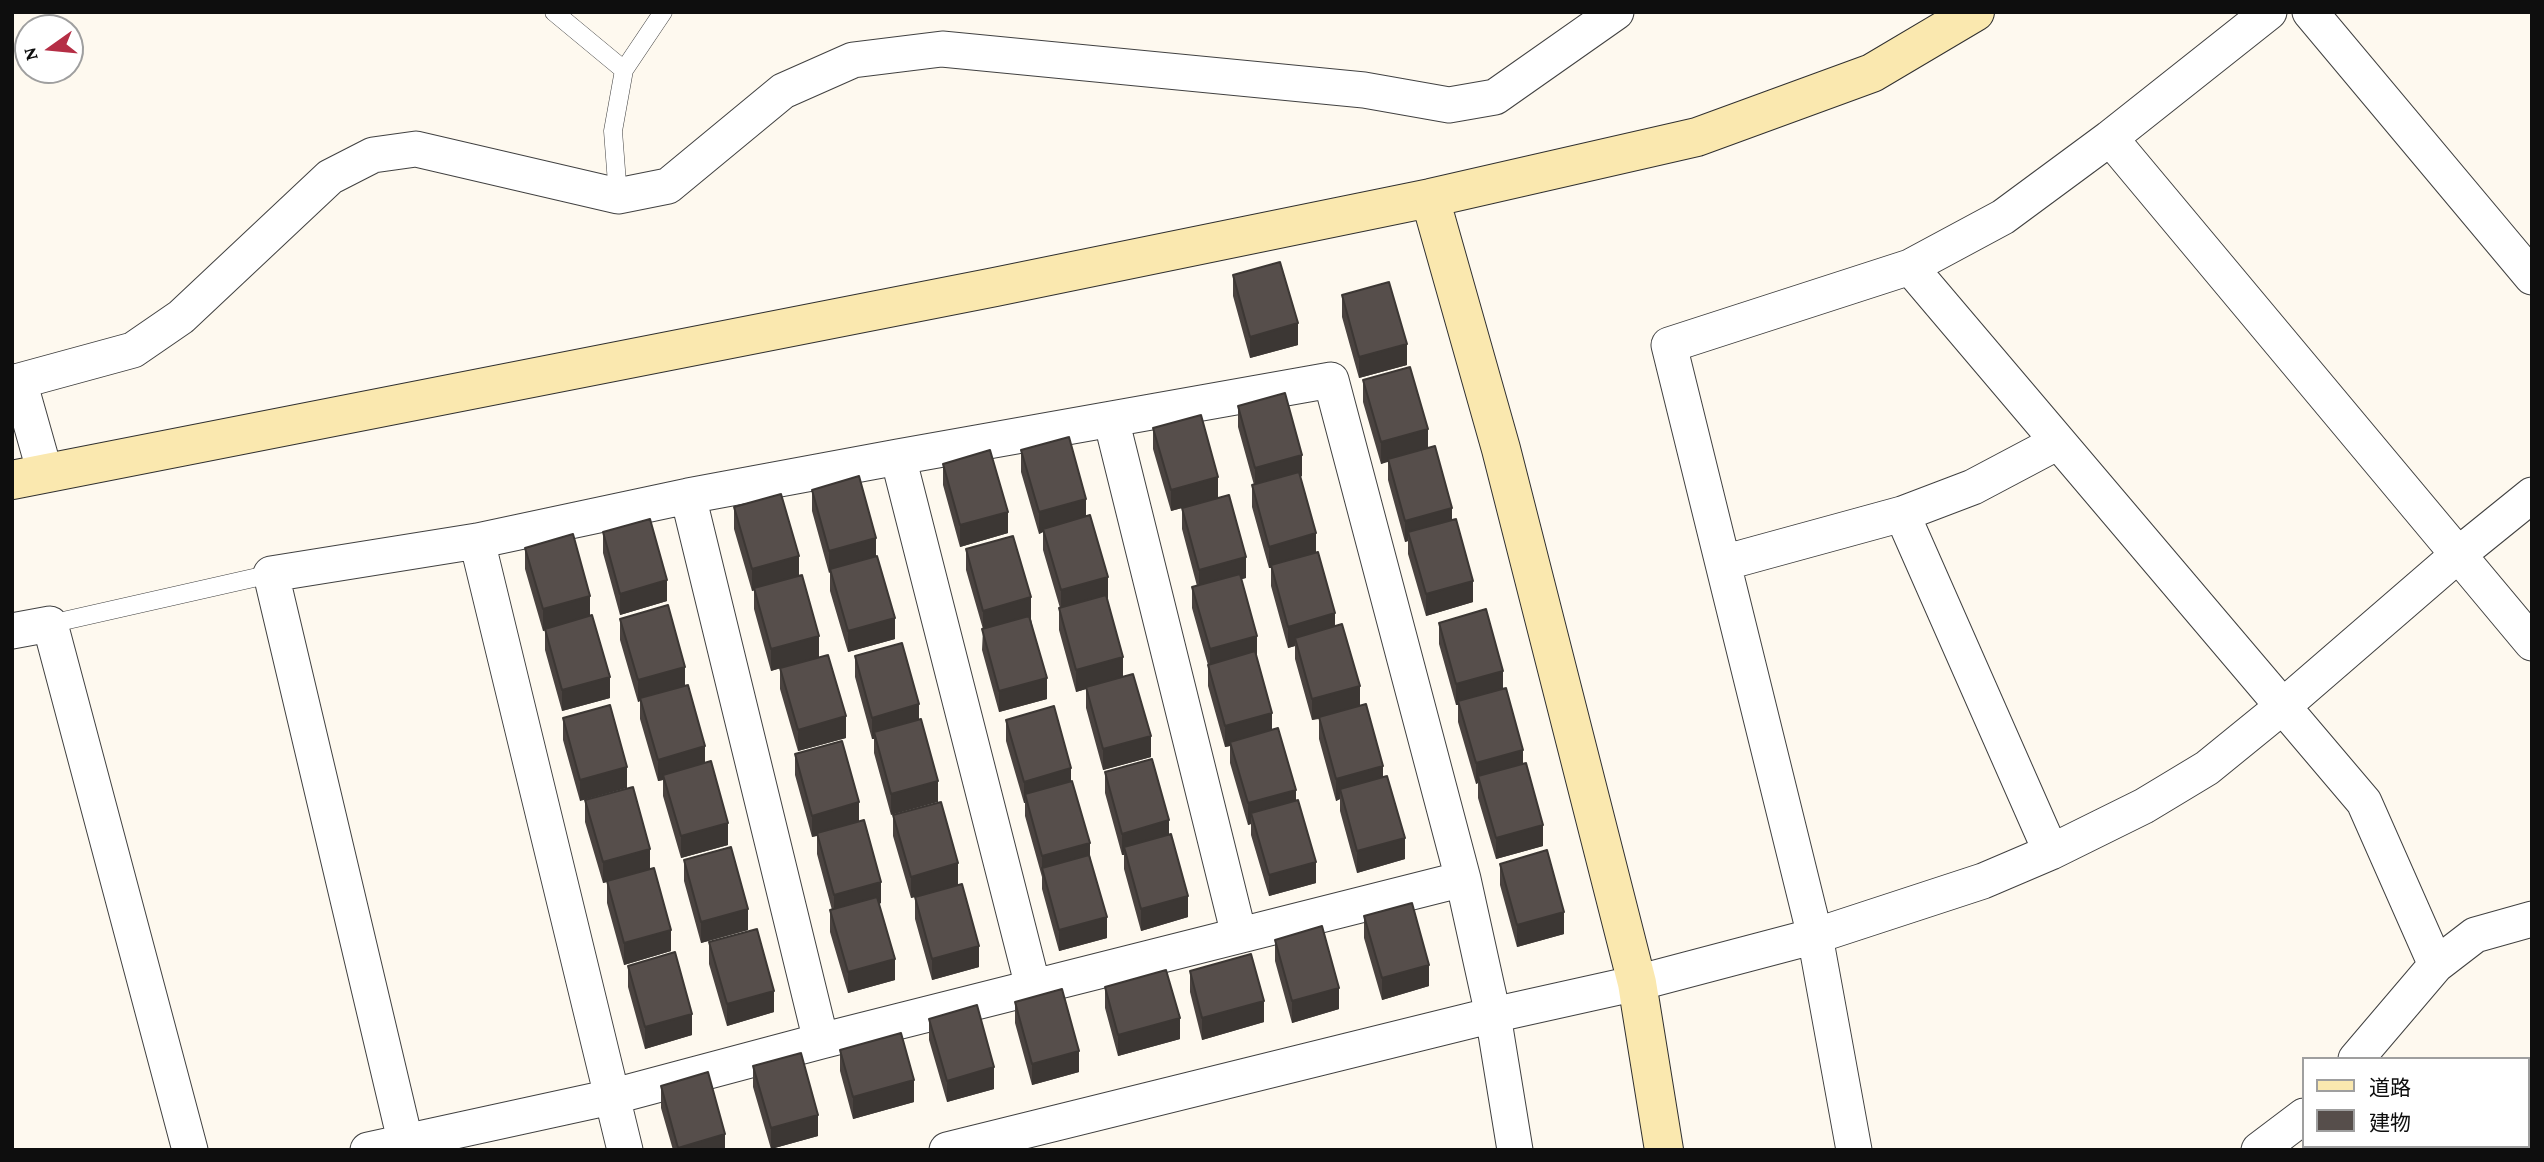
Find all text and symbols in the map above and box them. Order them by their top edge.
north arrow [14,14,84,84]
text: N [18,45,42,63]
legend [2302,1057,2530,1148]
text: 道路 [2369,1076,2411,1100]
text: 建物 [2369,1111,2411,1135]

